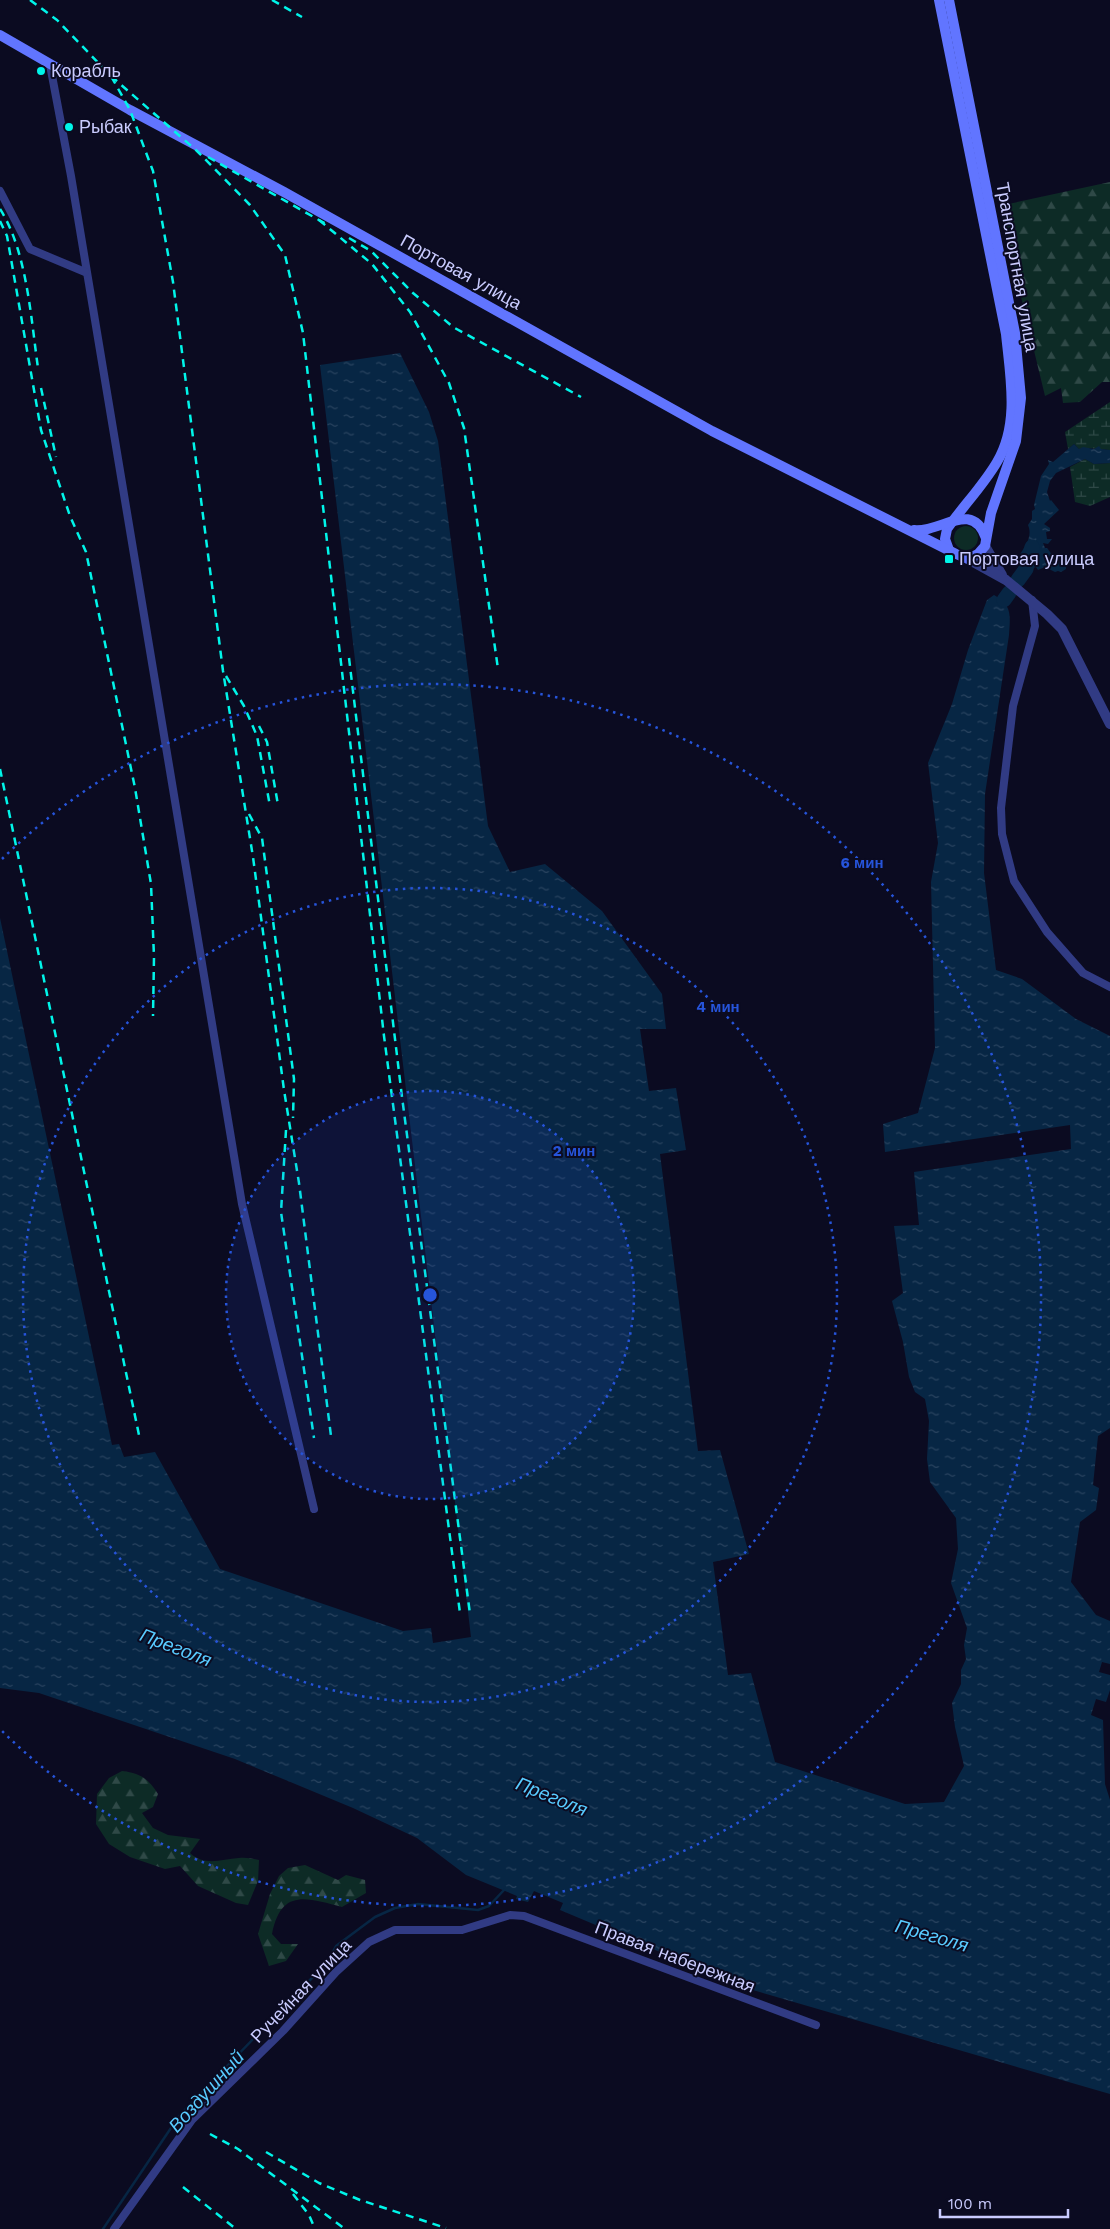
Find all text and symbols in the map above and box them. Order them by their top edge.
place label: Корабль [51,60,121,81]
marker: Корабль [35,65,47,77]
place label: Рыбак [79,116,132,137]
marker: Рыбак [63,121,75,133]
street label: Транспортная улица [992,180,1043,354]
street label: Портовая улица [397,230,526,314]
place label: Портовая улица [959,548,1095,569]
marker: Портовая улица [943,553,955,565]
text: 6 мин [841,854,883,872]
text: 4 мин [696,998,740,1016]
text: 2 мин [553,1142,595,1160]
centre of rings [421,1286,439,1304]
water label: Преголя [137,1623,215,1672]
water label: Преголя [513,1772,591,1821]
water label: Преголя [893,1914,971,1957]
street label: Правая набережная [592,1916,758,1997]
street label: Ручейная улица [246,1934,356,2047]
water label: Воздушный [164,2045,249,2137]
scale bar [940,2186,1068,2218]
text: 100 m [948,2195,992,2213]

